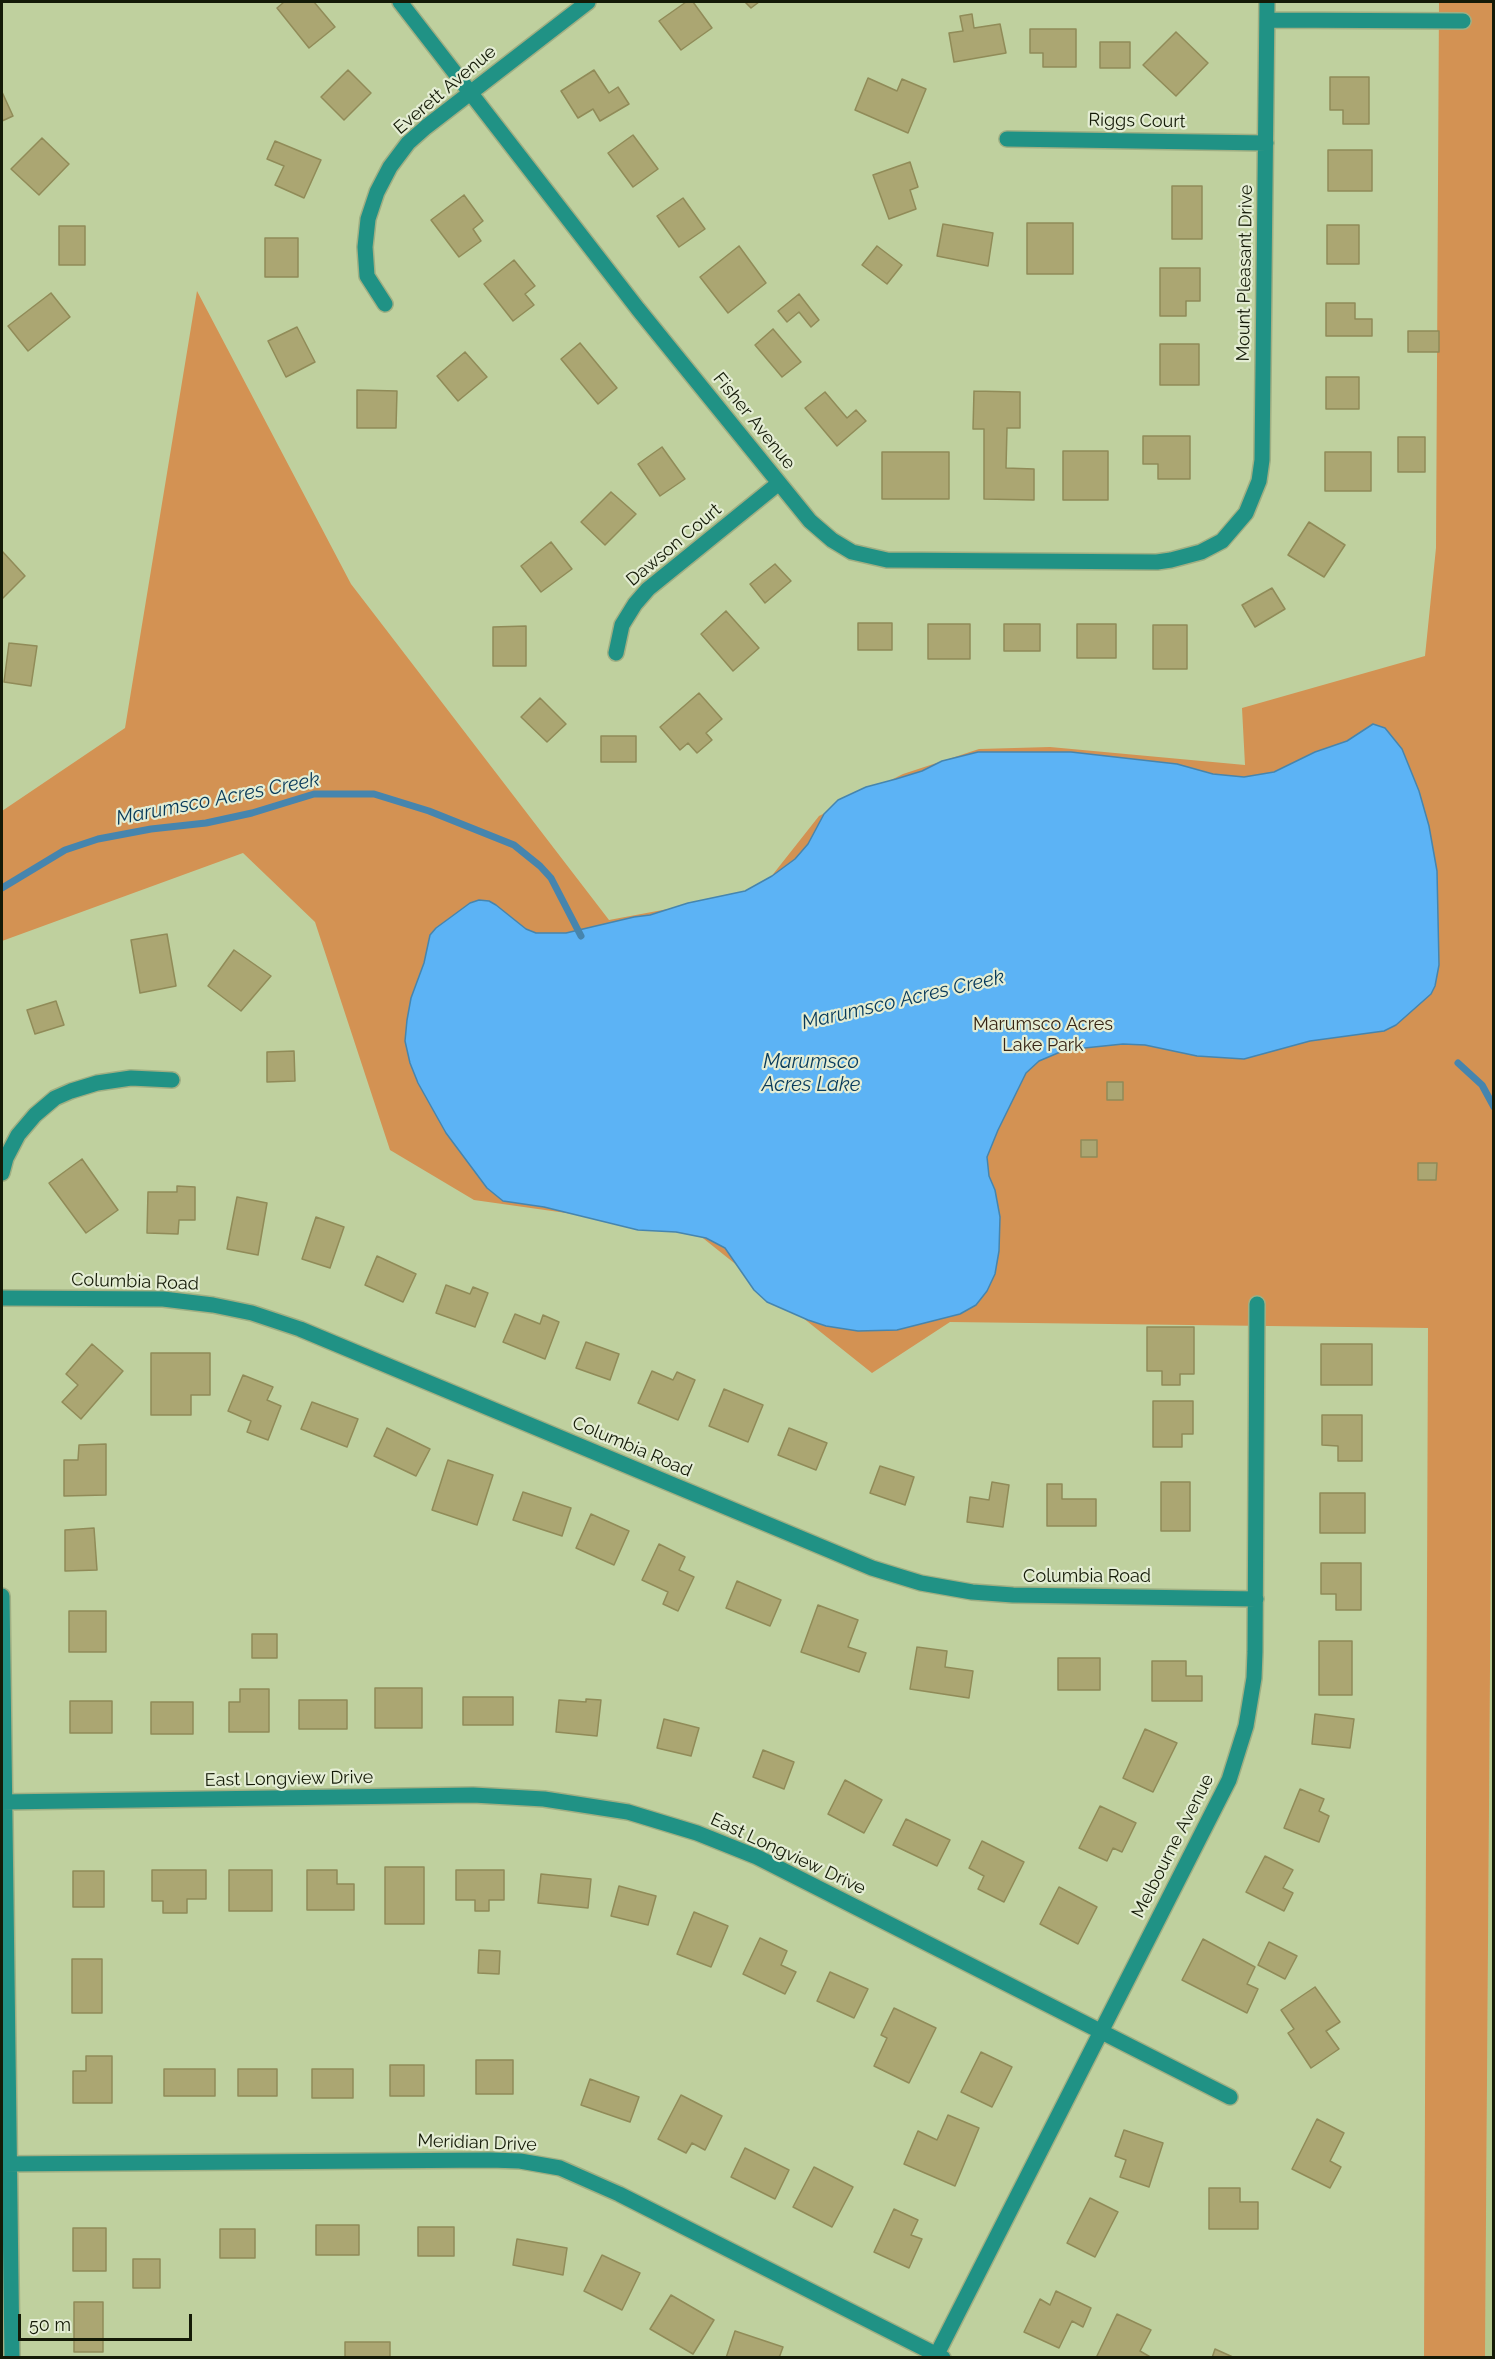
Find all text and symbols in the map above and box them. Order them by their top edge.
street label: Everett Avenue [390,41,500,139]
street label: Riggs Court [1088,109,1186,133]
street label: Mount Pleasant Drive [1233,184,1257,362]
street label: Fisher Avenue [708,368,800,474]
street label: Dawson Court [622,499,726,591]
water label: Marumsco Acres Creek [114,767,322,831]
water label: Marumsco Acres Creek [799,965,1007,1035]
park label: Marumsco Acres Lake Park [973,1014,1113,1056]
water label: Marumsco Acres Lake [762,1050,860,1097]
street label: Columbia Road [71,1269,199,1295]
street label: Columbia Road [569,1412,695,1482]
street label: Columbia Road [1023,1566,1151,1588]
street label: East Longview Drive [204,1767,374,1791]
street label: Melbourne Avenue [1127,1770,1219,1922]
street label: East Longview Drive [707,1809,869,1899]
street label: Meridian Drive [417,2130,537,2156]
scale bar [21,2302,195,2340]
text: 50 m [29,2314,71,2335]

